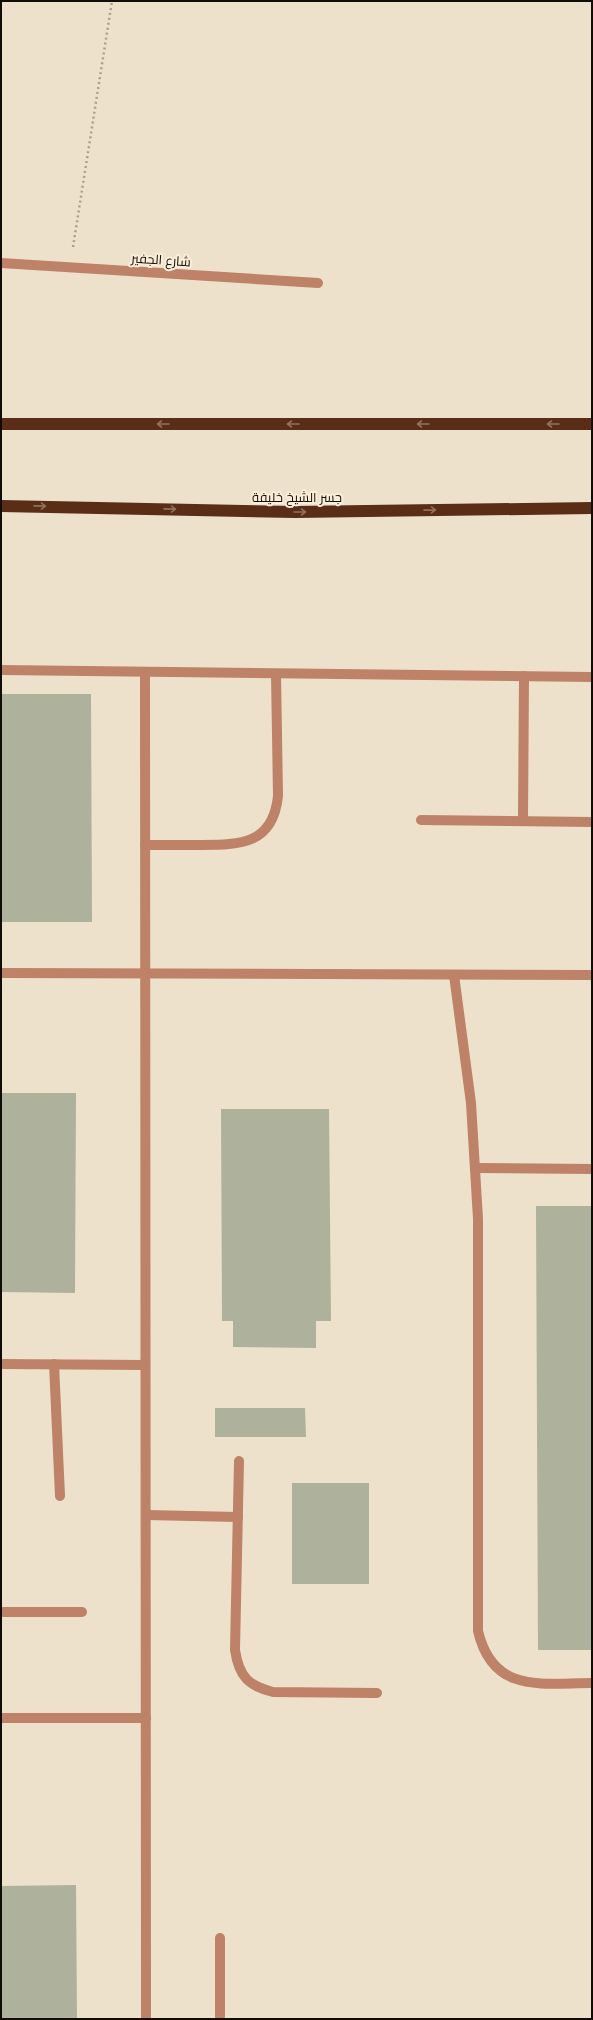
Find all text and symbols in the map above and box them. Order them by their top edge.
street label: شارع الجفير [130,249,191,271]
one-way arrow [157,420,170,428]
one-way arrow [287,420,300,428]
one-way arrow [417,420,430,428]
one-way arrow [547,420,560,428]
street label: جسر الشيخ خليفة [252,489,342,506]
one-way arrow [33,503,46,510]
one-way arrow [163,505,176,513]
one-way arrow [423,506,436,514]
one-way arrow [293,508,306,516]

